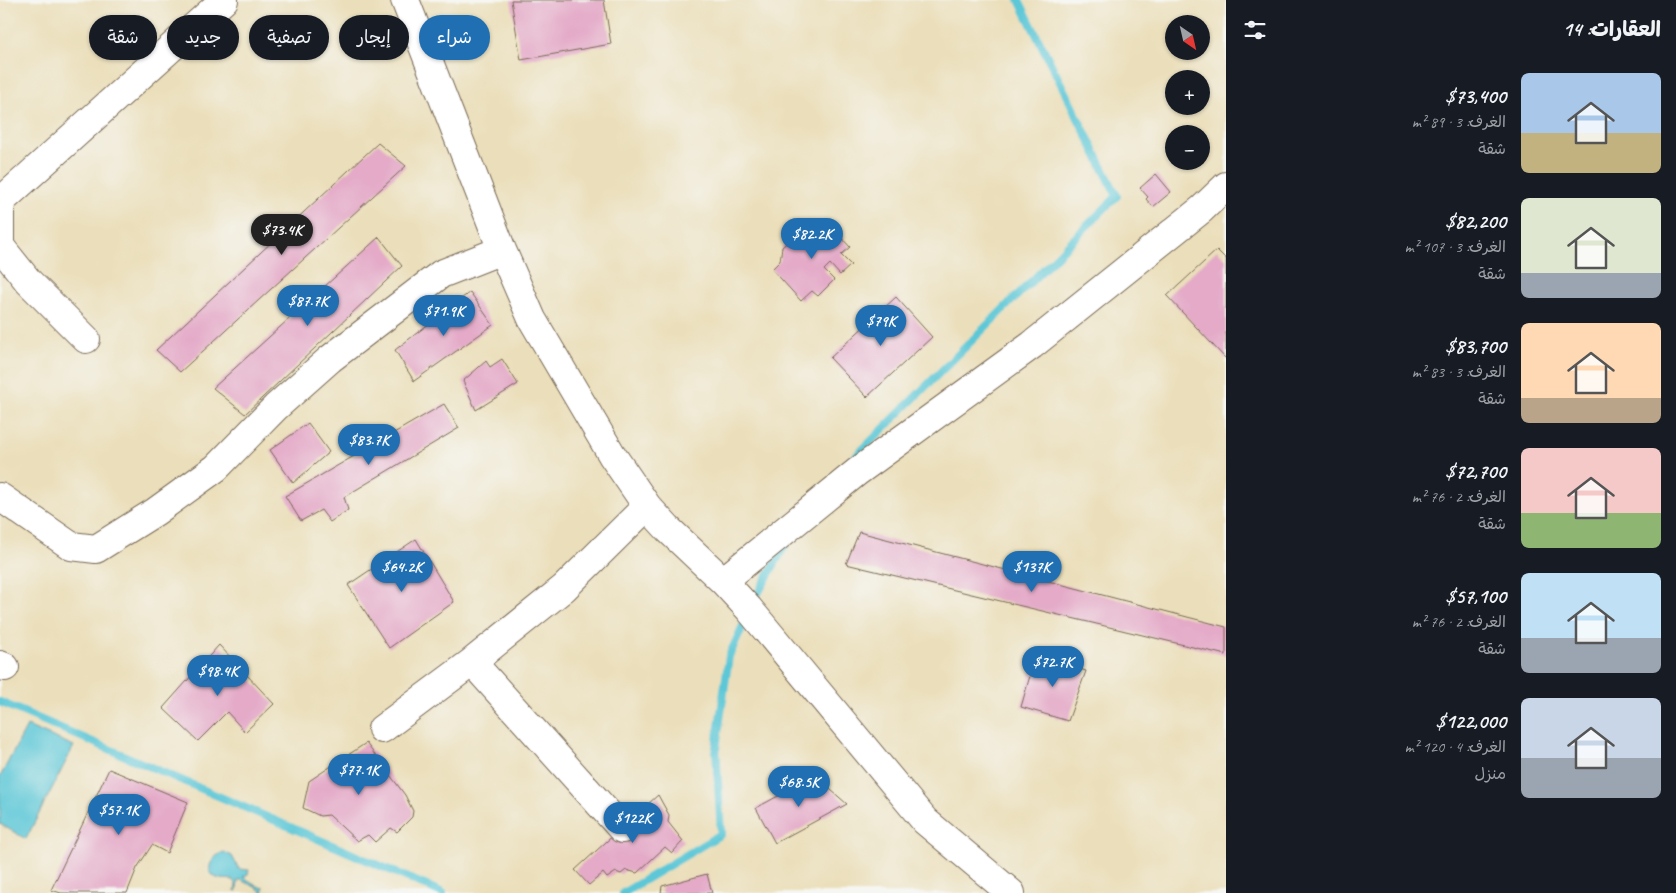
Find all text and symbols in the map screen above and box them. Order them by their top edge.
chip: شقة [89,15,157,60]
chip: جديد [167,15,239,60]
chip: تصفية [249,15,329,60]
chip: إيجار [339,15,409,60]
chip: شراء [419,15,490,60]
north arrow [1165,15,1210,60]
map controls [1165,15,1210,170]
icon: filters [1241,16,1269,44]
text: العقارات: 14 [1563,16,1661,42]
button: + [1165,70,1210,115]
text: $73,400 [1445,83,1506,109]
icon: home [1561,93,1621,153]
text: الغرف: 3 · 89 m² [1412,112,1506,132]
button: − [1165,125,1210,170]
text: شقة [1478,139,1506,159]
text: $82,200 [1445,208,1506,234]
pin: $73.4K [241,214,323,256]
pin: $82.2K [771,218,853,260]
icon: home [1561,218,1621,278]
text: $73.4K [262,220,302,240]
text: $82.2K [792,224,832,244]
text: الغرف: 3 · 107 m² [1405,237,1506,257]
text: شقة [1478,264,1506,284]
pin: $87.7K [267,284,349,327]
text: $87.7K [288,291,328,311]
pin: $71.9K [403,294,485,337]
text: $71.9K [424,301,464,321]
pin: $79K [851,304,911,347]
text: $79K [866,311,896,331]
text: $83,700 [1445,333,1506,359]
icon: home [1561,343,1621,403]
text: الغرف: 3 · 83 m² [1412,362,1506,382]
text: شقة [1478,389,1506,409]
pin: $83.7K [328,424,410,466]
text: $83.7K [349,430,389,450]
text: $72,700 [1445,458,1506,484]
icon: home [1561,468,1621,528]
text: الغرف: 2 · 76 m² [1412,487,1506,507]
text: شقة [1478,514,1506,534]
pin: $64.2K [361,550,443,593]
pin: $137K [997,550,1067,593]
text: $64.2K [382,557,422,577]
text: $137K [1014,557,1050,577]
text: $57,100 [1446,583,1506,609]
icon: home [1561,593,1621,653]
text: الغرف: 2 · 76 m² [1412,612,1506,632]
text: شقة [1478,639,1506,659]
pin: $72.7K [1012,646,1094,688]
text: $72.7K [1033,652,1073,672]
pin: $98.4K [177,654,259,697]
text: $98.4K [198,661,238,681]
text: $122,000 [1436,708,1506,734]
icon: home [1561,718,1621,778]
text: الغرف: 4 · 120 m² [1405,737,1506,757]
pin: $77.1K [318,754,400,796]
text: $77.1K [339,760,379,780]
text: منزل [1474,764,1506,784]
pin: $68.5K [758,766,840,808]
text: $68.5K [779,772,819,792]
pin: $57.1K [78,794,160,836]
text: $57.1K [99,800,139,820]
pin: $122K [598,802,668,844]
text: $122K [615,808,651,828]

